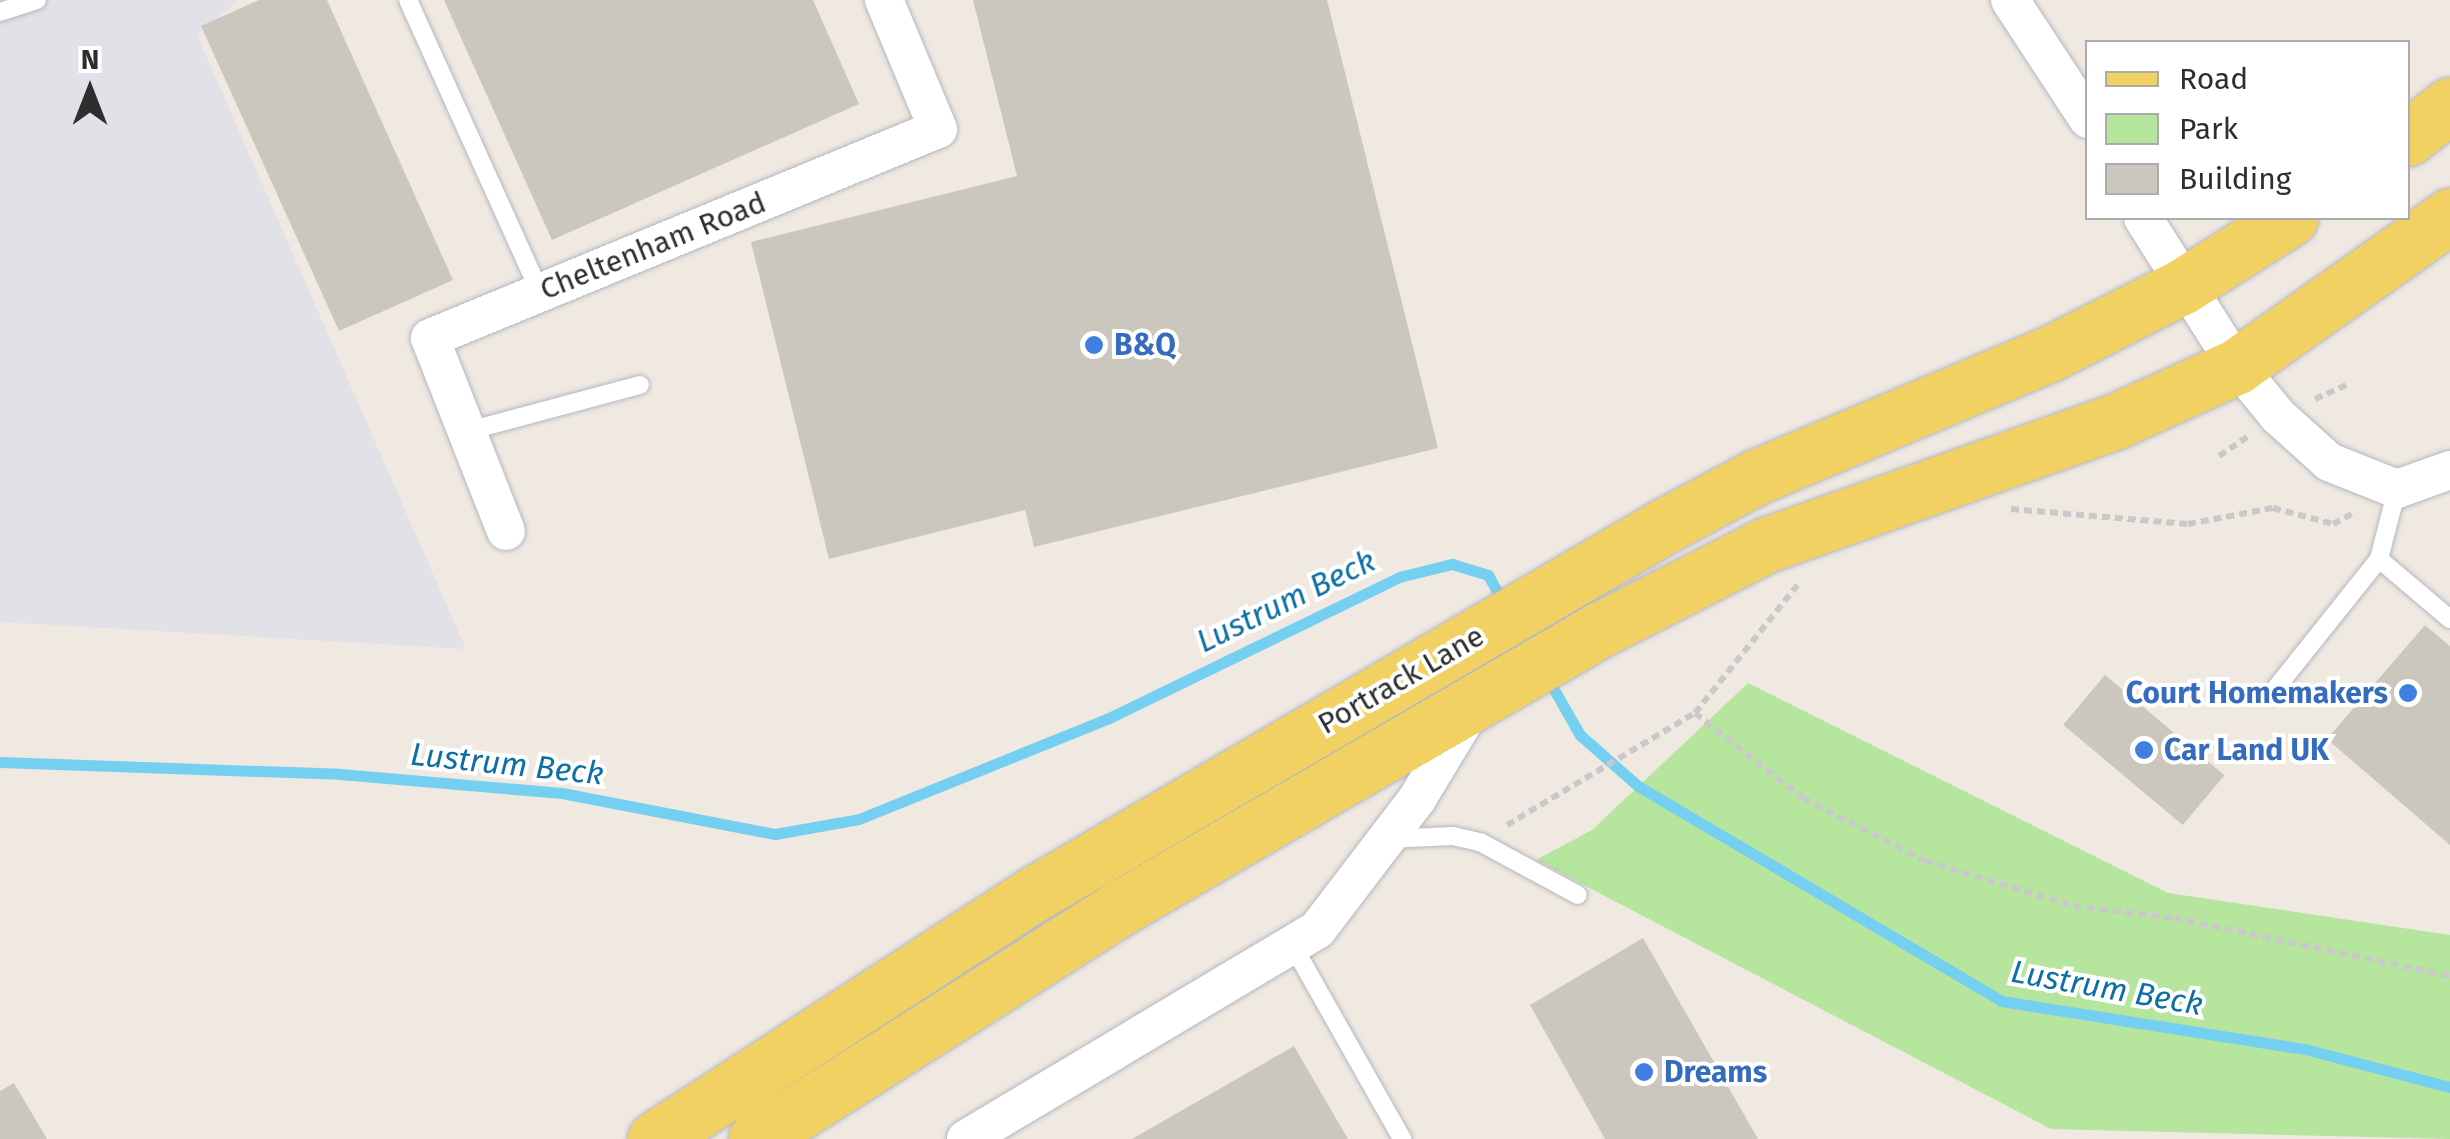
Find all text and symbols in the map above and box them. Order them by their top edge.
north arrow [40,40,140,140]
legend [2085,40,2410,220]
text: N [81,43,99,76]
text: Road [2179,61,2248,97]
text: Park [2179,111,2238,147]
text: Building [2179,161,2291,197]
street label: Cheltenham Road [535,184,771,308]
place label: B&Q [1114,327,1176,363]
marker: B&Q [1083,334,1105,356]
water label: Lustrum Beck [1190,541,1382,661]
street label: Portrack Lane [1312,618,1490,742]
place label: Court Homemakers [2126,675,2388,711]
marker: Court Homemakers [2397,682,2419,704]
place label: Car Land UK [2164,732,2329,768]
water label: Lustrum Beck [409,735,605,793]
marker: Car Land UK [2133,739,2155,761]
water label: Lustrum Beck [2008,952,2206,1024]
place label: Dreams [1664,1054,1767,1090]
marker: Dreams [1633,1061,1655,1083]

